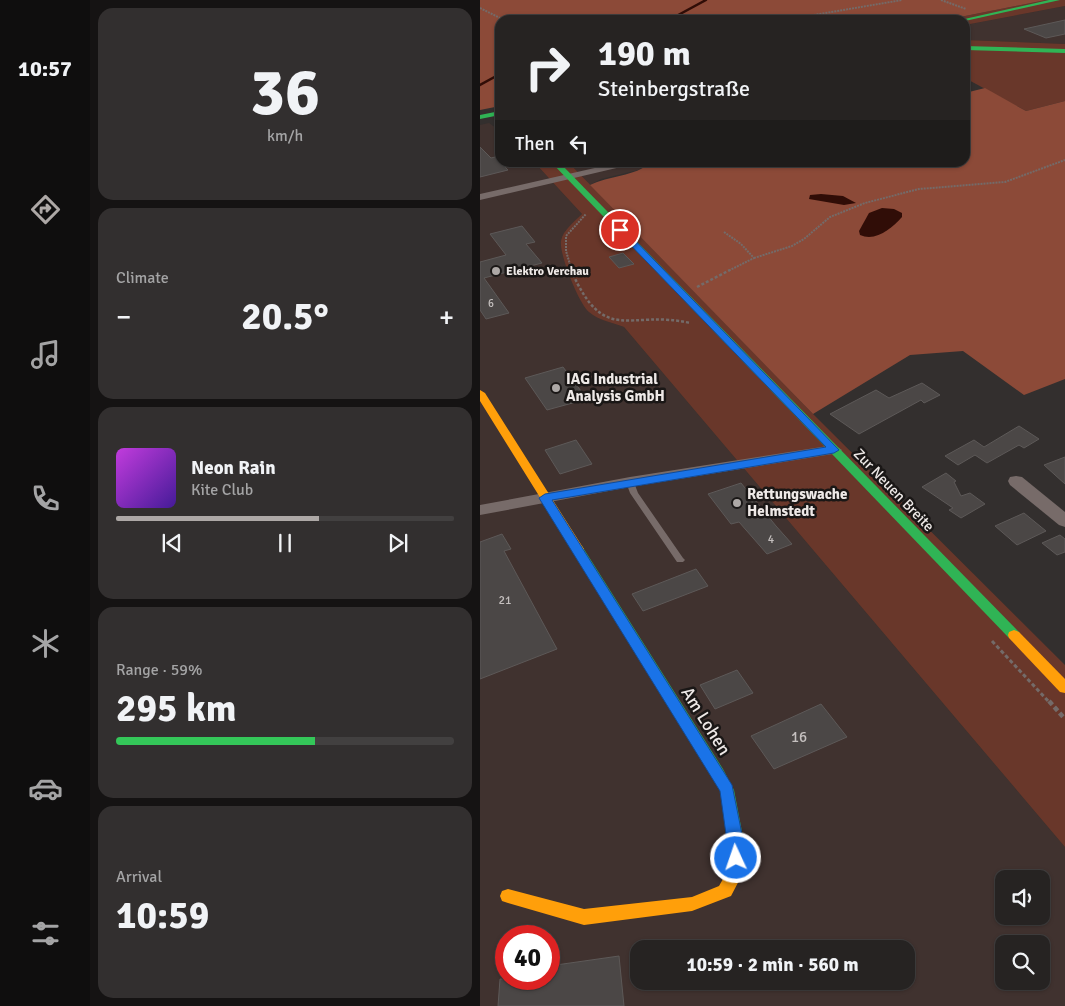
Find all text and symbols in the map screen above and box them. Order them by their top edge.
text: 190 m [598,32,691,75]
icon: right [515,35,580,100]
text: 36 [250,53,320,133]
text: 10:57 [18,55,72,82]
text: Steinbergstraße [598,75,750,102]
text: km/h [267,126,303,146]
icon: left [565,130,593,158]
text: Then [515,132,555,156]
icon: directions [28,192,63,227]
pin [599,209,641,251]
icon: arrive [606,216,634,244]
place label: Elektro Verchau [506,264,589,279]
marker: Elektro Verchau [490,265,502,277]
text: Climate [116,268,169,288]
text: 20.5° [241,293,329,340]
house number: 6 [488,297,494,310]
text: − [116,300,131,334]
text: + [439,300,454,334]
icon: music [28,337,63,372]
place label: IAG Industrial Analysis GmbH [566,370,665,405]
marker: IAG Industrial Analysis GmbH [550,382,562,394]
street label: Zur Neuen Breite [850,445,938,535]
text: Neon Rain [191,456,276,480]
text: Kite Club [191,480,253,500]
icon: phone [28,481,63,516]
place label: Rettungswache Helmstedt [747,485,847,520]
marker: Rettungswache Helmstedt [731,497,743,509]
icon: previous [158,529,186,557]
icon: pause [271,529,299,557]
icon: next [384,529,412,557]
house number: 4 [768,532,775,547]
house number: 21 [499,593,511,608]
icon: climate [28,626,63,661]
text: Range · 59% [116,660,202,680]
street label: Am Lohen [676,683,736,759]
text: 295 km [116,685,237,732]
house number: 16 [791,728,807,746]
icon: car [28,771,63,806]
position arrow [709,831,761,883]
text: Arrival [116,867,162,887]
map controls [995,870,1050,990]
button: sound [995,870,1050,925]
text: 10:59 [116,892,209,939]
icon: filters [28,916,63,951]
speed limit sign: 40 [495,925,560,990]
button: search [995,935,1050,990]
text: 10:59 · 2 min · 560 m [686,953,859,977]

